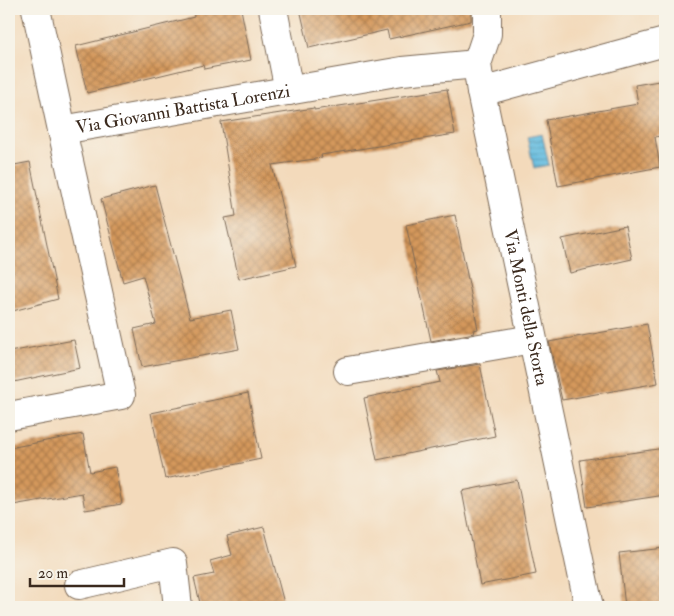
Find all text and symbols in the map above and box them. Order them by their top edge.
street label: Via Giovanni Battista Lorenzi [74,80,292,139]
street label: Via Monti della Storta [498,227,553,388]
scale bar [30,556,124,588]
text: 20 m [38,564,68,583]

